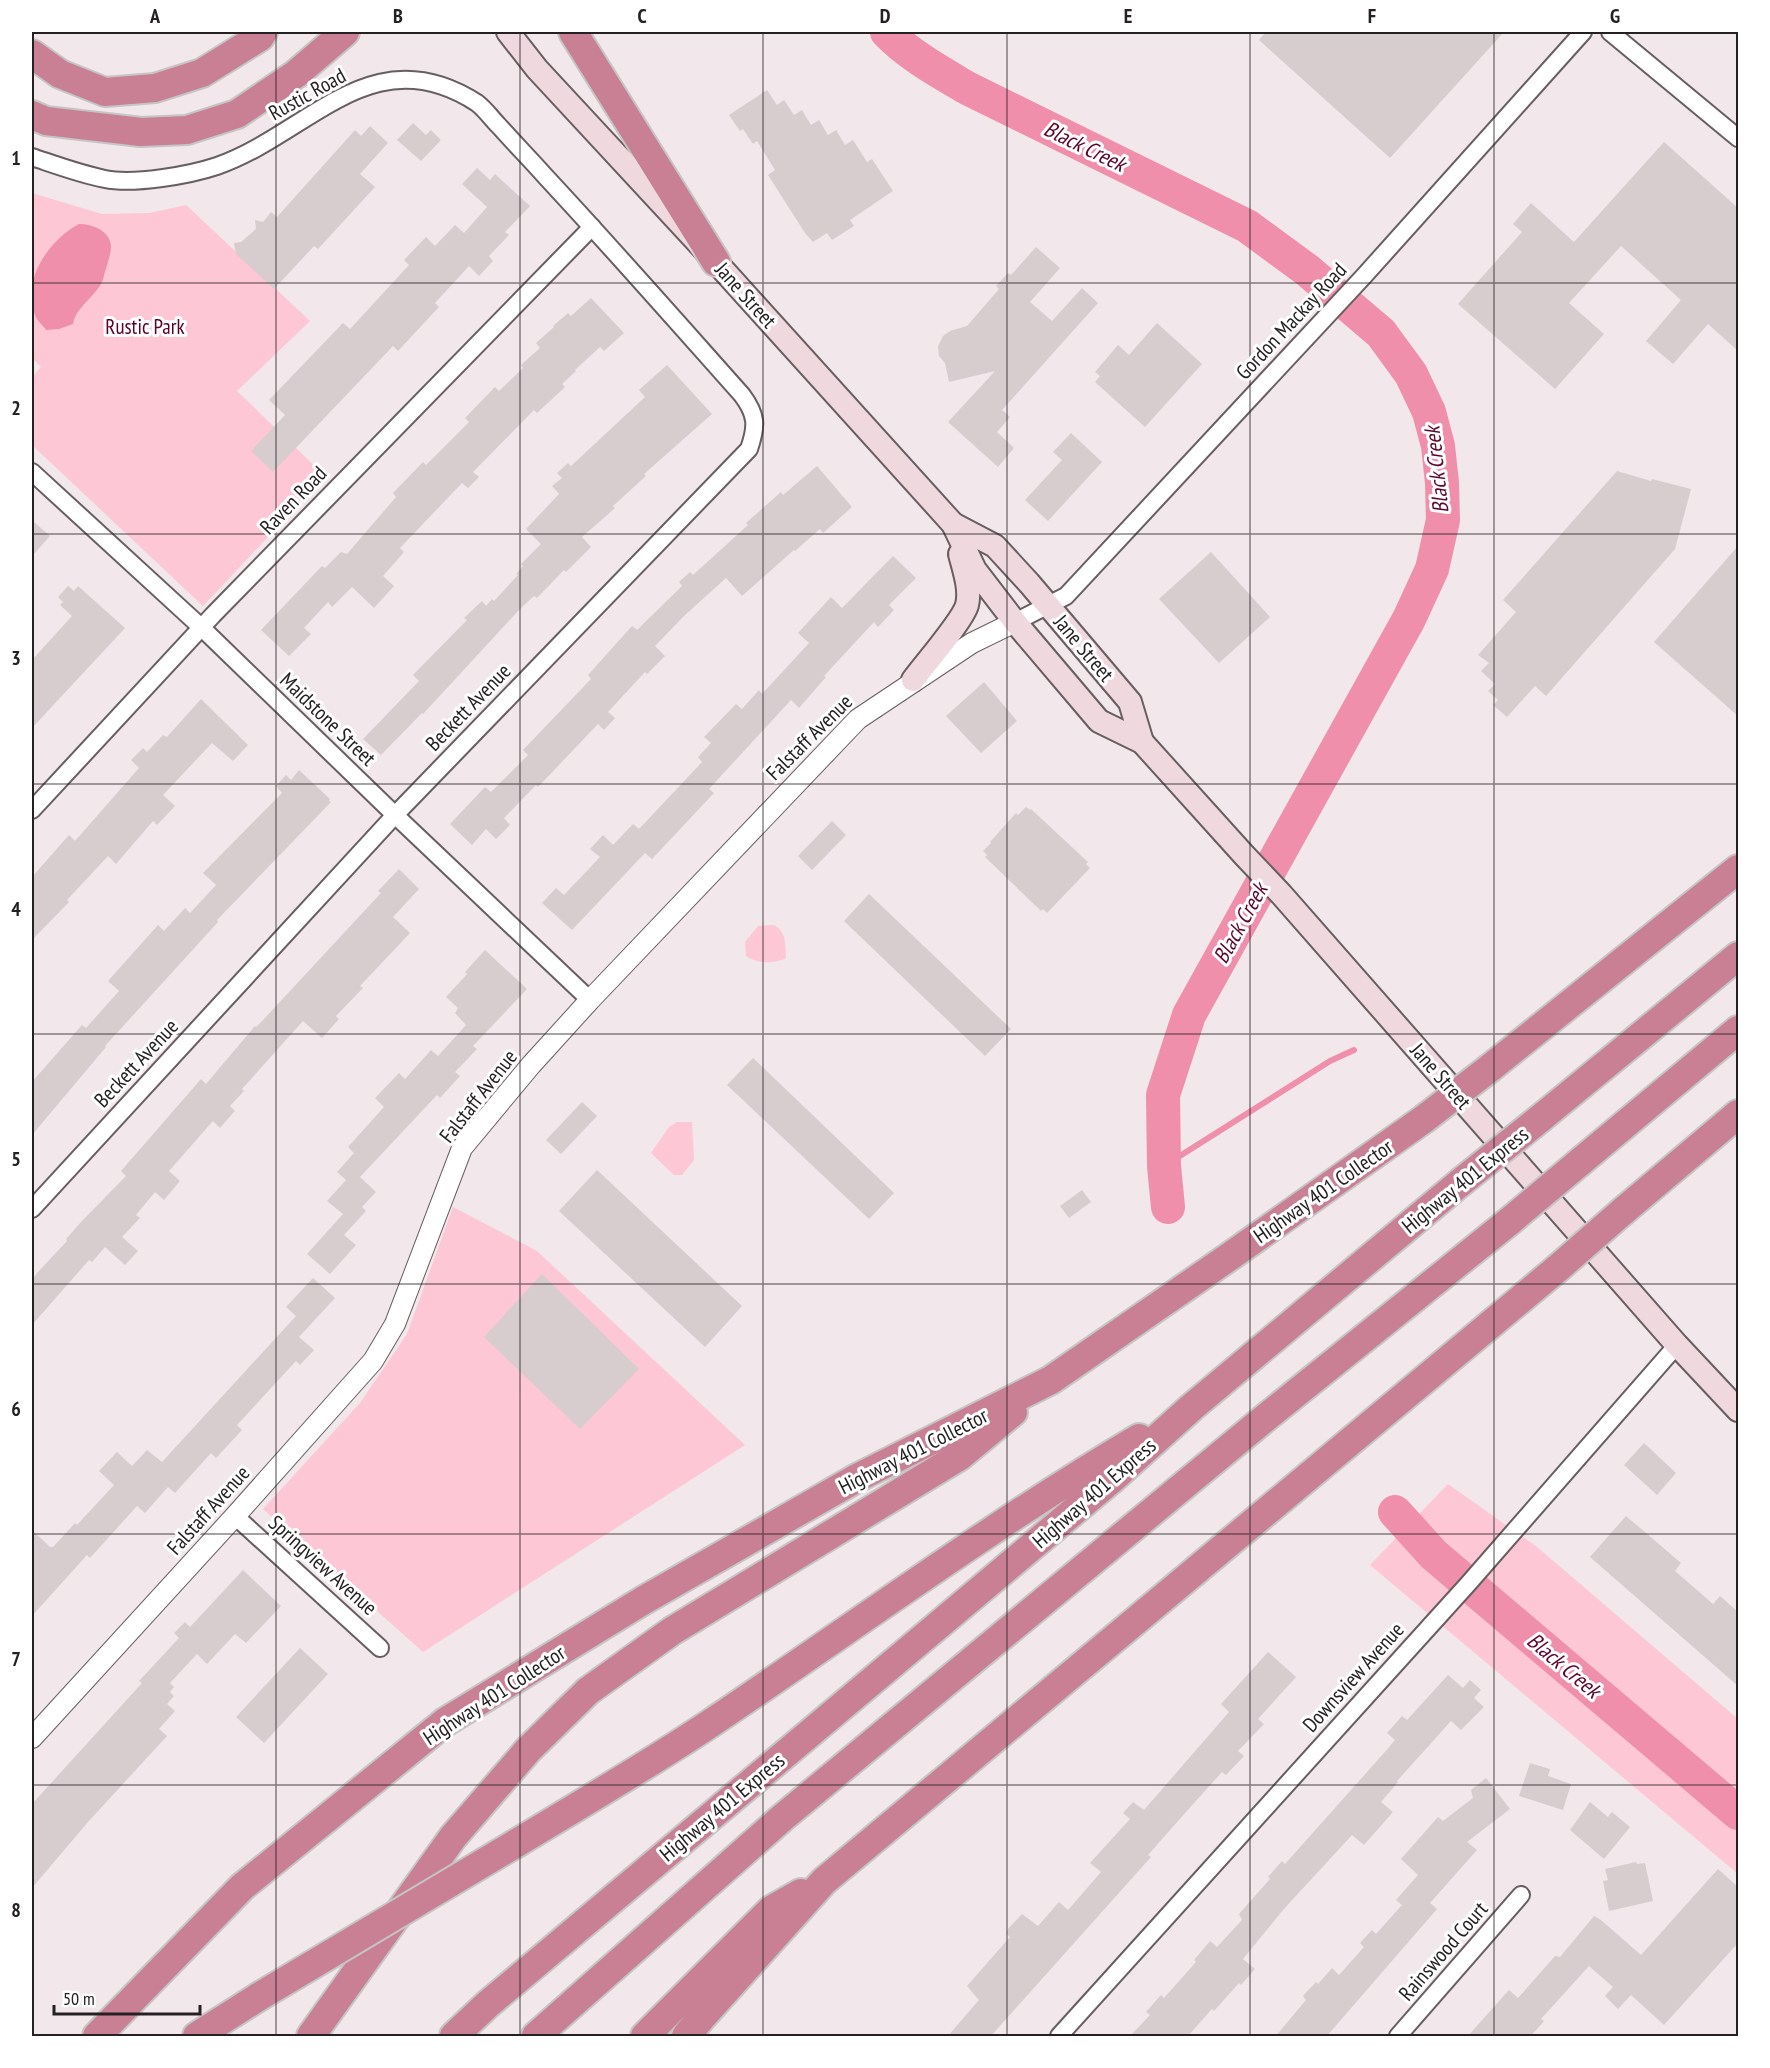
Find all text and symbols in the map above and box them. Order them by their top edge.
text: A [149,3,161,29]
text: B [393,3,403,29]
text: C [637,3,647,29]
text: D [880,3,891,29]
text: E [1124,3,1132,29]
text: F [1368,3,1376,29]
text: G [1610,3,1620,29]
street label: Rustic Road [264,62,350,126]
water label: Black Creek [1040,114,1133,179]
text: 1 [11,145,21,171]
street label: Jane Street [709,256,783,334]
street label: Gordon Mackay Road [1230,257,1352,385]
park label: Rustic Park [105,313,185,340]
text: 2 [11,395,21,421]
water label: Black Creek [1417,423,1454,515]
street label: Raven Road [254,460,332,540]
street label: Jane Street [1048,608,1120,687]
text: 3 [11,645,21,671]
street label: Beckett Avenue [420,658,516,756]
street label: Maidstone Street [274,667,382,772]
street label: Falstaff Avenue [760,688,858,786]
water label: Black Creek [1207,876,1275,968]
text: 4 [11,896,21,922]
street label: Beckett Avenue [88,1013,184,1113]
street label: Jane Street [1404,1036,1477,1115]
street label: Falstaff Avenue [433,1044,523,1148]
street label: Highway 401 Express [1396,1121,1534,1239]
street label: Highway 401 Collector [1248,1133,1398,1249]
text: 5 [11,1146,21,1172]
text: 6 [11,1396,21,1422]
street label: Highway 401 Collector [834,1402,992,1500]
street label: Highway 401 Express [1027,1432,1161,1554]
street label: Falstaff Avenue [161,1460,255,1560]
street label: Springview Avenue [263,1509,383,1621]
street label: Downsview Avenue [1297,1616,1409,1738]
water label: Black Creek [1522,1626,1608,1705]
street label: Highway 401 Collector [418,1639,570,1751]
text: 7 [11,1646,21,1672]
street label: Highway 401 Express [654,1747,790,1867]
street label: Rainswood Court [1393,1896,1494,2006]
text: 8 [11,1897,21,1923]
scale bar [54,1978,200,2016]
text: 50 m [63,1987,95,2010]

